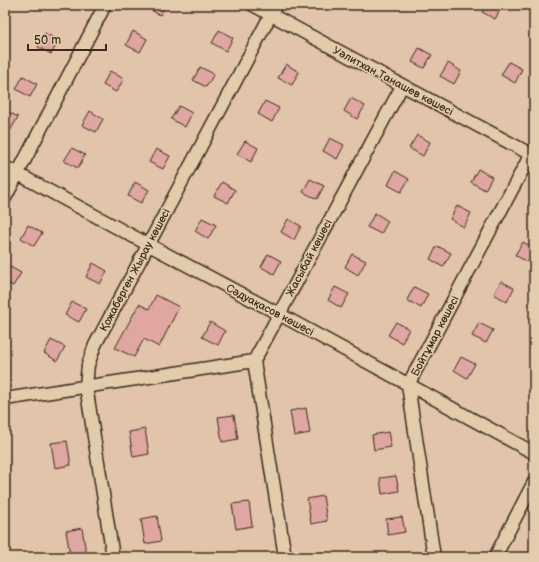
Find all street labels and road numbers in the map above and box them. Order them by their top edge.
street label: Уәлитхан Танашев көшесі [330,44,456,118]
street label: Қожаберген Жырау көшесі [97,206,173,334]
street label: Жасыбай көшесі [283,217,335,299]
street label: Сәдуақасов көшесі [224,281,316,339]
street label: Бойтұмар көшесі [408,294,462,378]

